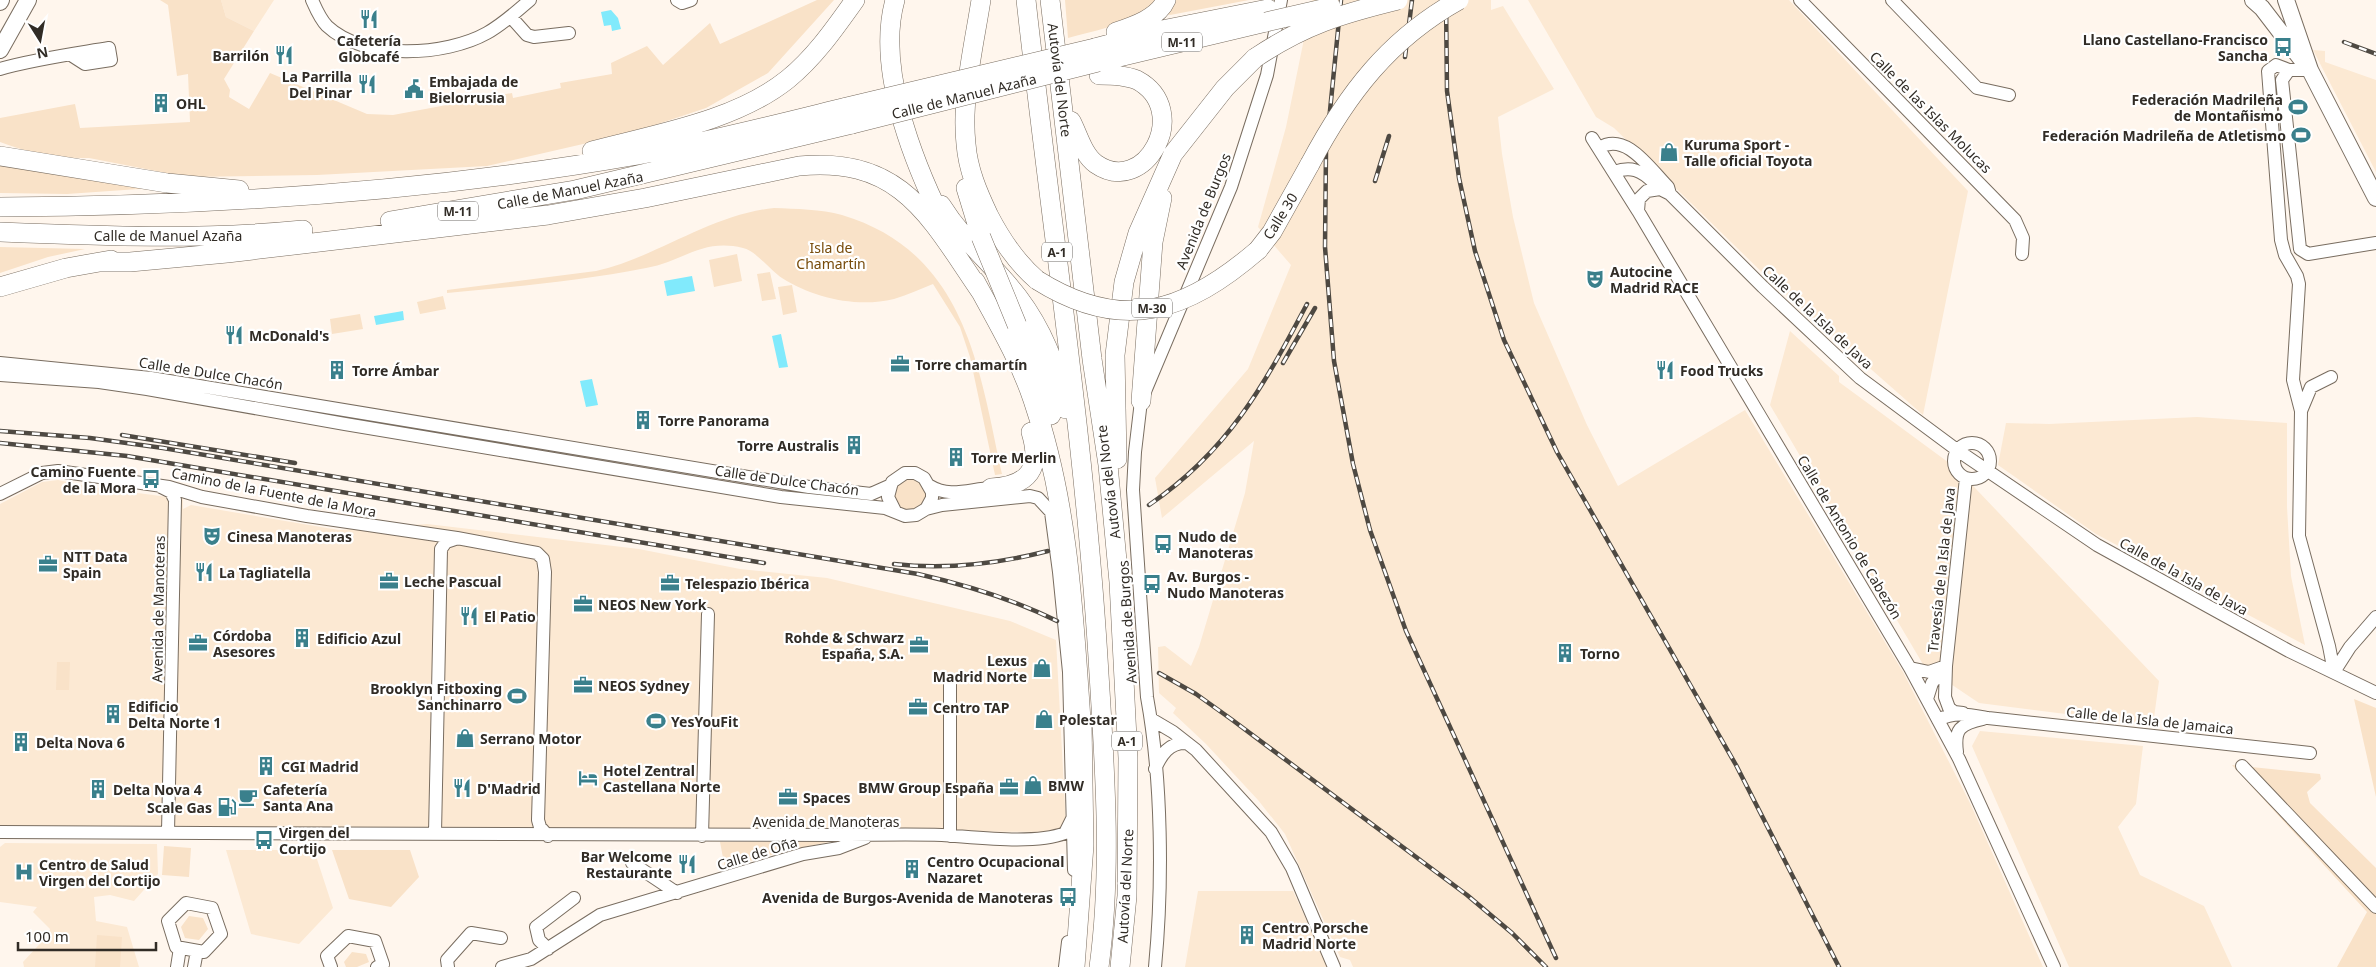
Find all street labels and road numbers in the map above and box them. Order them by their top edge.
street label: Autovía del Norte [1044,22,1076,138]
road number: M-11 [1162,32,1202,52]
street label: Calle de las Islas Molucas [1866,47,1996,177]
street label: Calle de Manuel Azaña [890,69,1038,123]
street label: Avenida de Burgos [1171,150,1235,272]
street label: Calle de Manuel Azaña [495,167,645,213]
street label: Calle 30 [1258,189,1302,243]
road number: M-11 [438,202,478,220]
street label: Calle de Manuel Azaña [94,226,242,245]
road number: A-1 [1042,242,1072,262]
street label: Calle de la Isla de Java [1759,261,1877,373]
road number: M-30 [1132,298,1172,318]
street label: Calle de Dulce Chacón [138,352,284,394]
street label: Autovía del Norte [1092,424,1124,540]
street label: Calle de Antonio de Cabezón [1793,452,1907,622]
street label: Calle de Dulce Chacón [714,460,860,500]
street label: Camino de la Fuente de la Mora [170,463,378,521]
street label: Travesía de la Isla de Java [1923,487,1959,653]
street label: Calle de la Isla de Java [2116,533,2252,619]
street label: Avenida de Manoteras [147,535,169,683]
street label: Avenida de Burgos [1113,559,1141,684]
street label: Calle de la Isla de Jamaica [2065,702,2235,738]
road number: A-1 [1112,731,1142,750]
street label: Avenida de Manoteras [752,812,900,831]
street label: Autovía del Norte [1113,828,1137,944]
street label: Calle de Oña [715,832,799,874]

